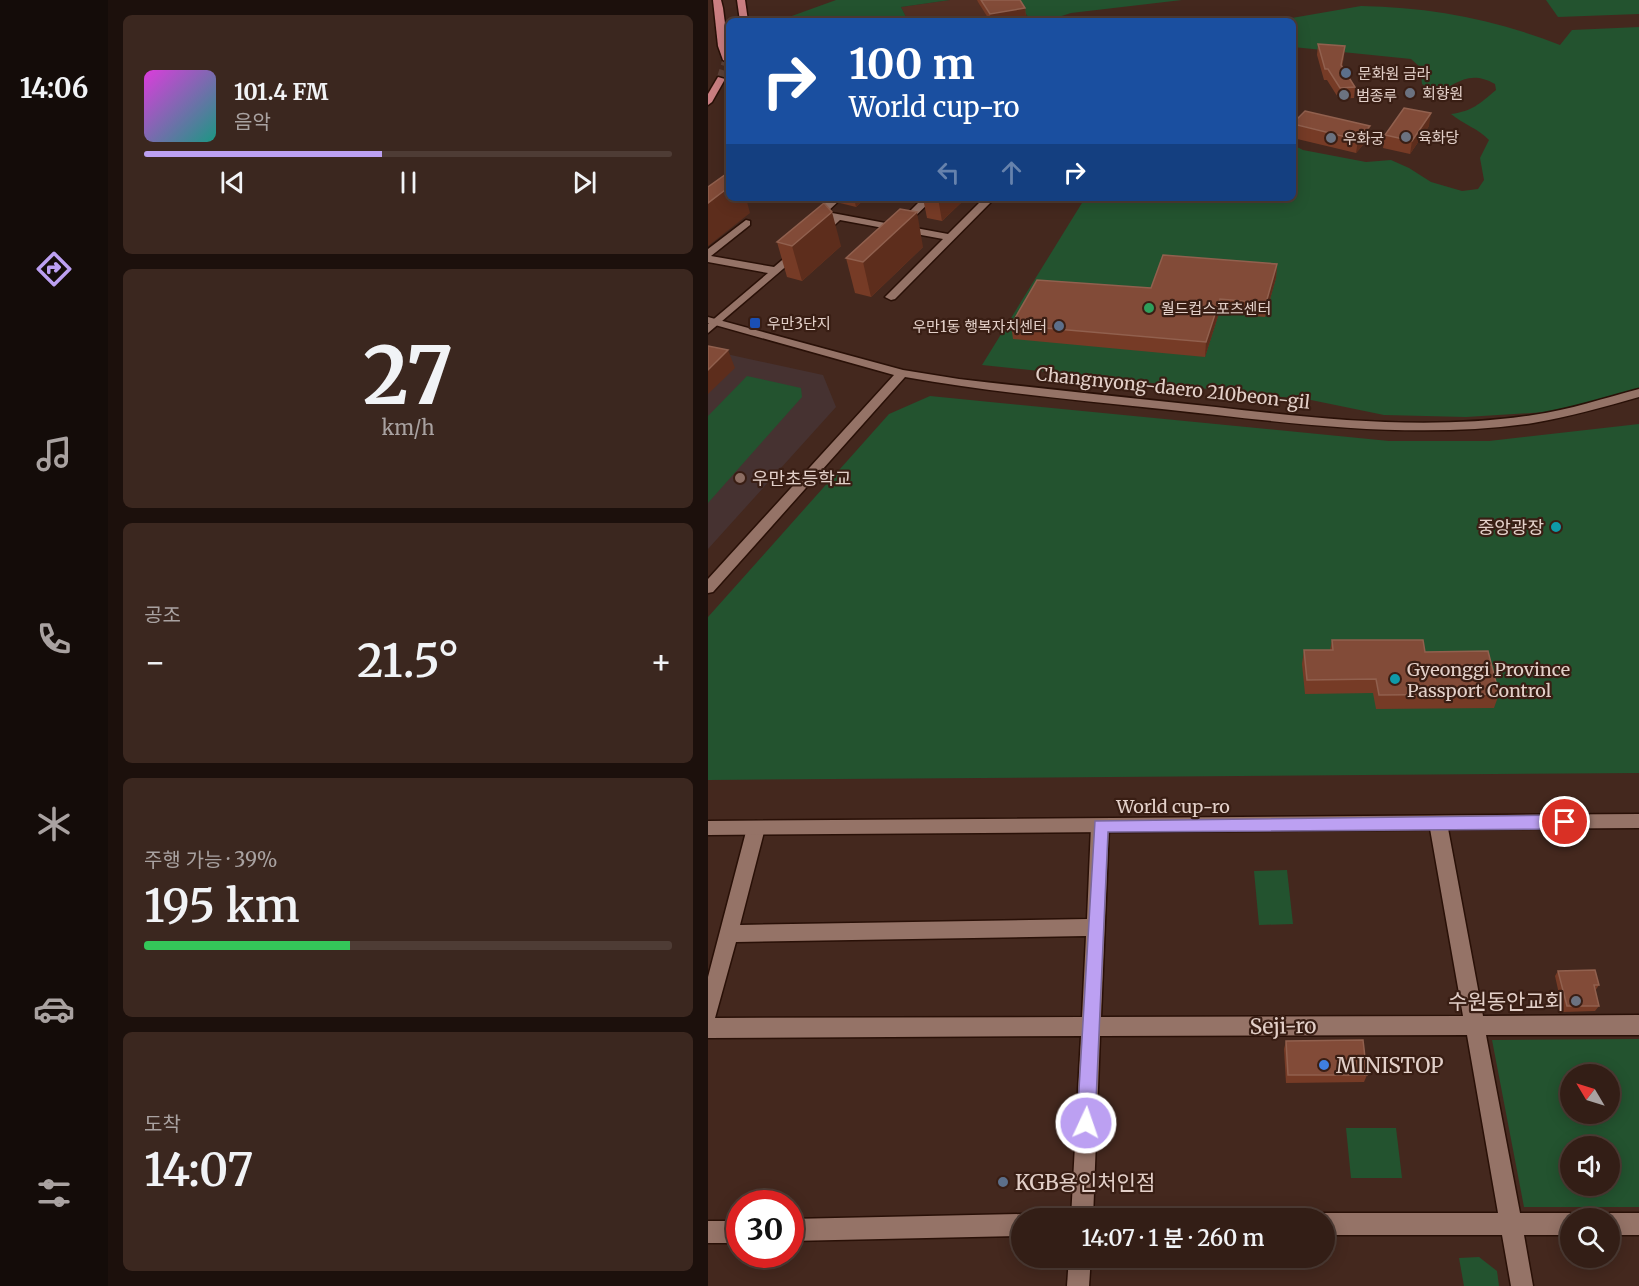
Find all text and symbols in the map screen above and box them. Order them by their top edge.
text: 100 m [849,38,975,90]
icon: right [750,42,828,120]
place label: 문화원 금라 [1358,64,1431,83]
marker: 문화원 금라 [1339,66,1353,80]
text: 14:06 [20,71,88,105]
text: 101.4 FM [234,78,328,106]
place label: 회향원 [1422,84,1463,103]
place label: 범종루 [1356,86,1397,105]
marker: 회향원 [1403,86,1417,100]
marker: 범종루 [1337,88,1351,102]
text: World cup-ro [849,90,1020,124]
text: 음악 [234,109,271,134]
place label: 육화당 [1418,128,1460,147]
place label: 우화궁 [1343,129,1384,148]
marker: 육화당 [1399,130,1413,144]
marker: 우화궁 [1324,131,1338,145]
icon: left [932,156,965,189]
icon: ahead [995,156,1028,189]
icon: right [1058,156,1091,189]
icon: previous [216,166,249,199]
icon: pause [392,166,425,199]
icon: next [568,166,601,199]
icon: directions [33,248,75,290]
place label: 월드컵스포츠센터 [1161,299,1271,318]
marker: 월드컵스포츠센터 [1142,301,1156,315]
place label: 우만3단지 [767,314,831,333]
marker: 우만3단지 [748,316,762,330]
place label: 우만1동 행복자치센터 [912,317,1047,336]
marker: 우만1동 행복자치센터 [1052,319,1066,333]
text: 27 [363,327,453,425]
street label: Changnyong-daero 210beon-gil [1035,362,1312,414]
text: km/h [382,415,434,440]
icon: music [33,433,75,475]
place label: 우만초등학교 [752,467,851,490]
marker: 우만초등학교 [733,471,747,485]
place label: 중앙광장 [1478,516,1544,539]
marker: 중앙광장 [1549,520,1563,534]
text: 공조 [144,602,181,627]
icon: phone [33,618,75,660]
text: 21.5° [357,633,459,689]
text: − [144,642,166,683]
text: + [650,642,672,683]
place label: Gyeonggi Province Passport Control [1407,658,1570,702]
marker: Gyeonggi Province Passport Control [1388,672,1402,686]
street label: World cup-ro [1115,795,1230,818]
pin [1539,796,1590,847]
icon: climate [33,803,75,845]
icon: arrive [1548,805,1581,838]
text: 주행 가능 · 39% [144,847,278,872]
text: 195 km [144,878,300,934]
icon: car [33,988,75,1030]
place label: 수원동안교회 [1448,988,1564,1015]
marker: 수원동안교회 [1569,994,1583,1008]
street label: Seji-ro [1249,1012,1317,1040]
place label: MINISTOP [1336,1052,1443,1079]
marker: MINISTOP [1317,1058,1331,1072]
north arrow [1560,1064,1620,1124]
map controls [1560,1064,1620,1268]
position arrow [1054,1091,1118,1155]
text: 도착 [144,1111,181,1136]
button: sound [1560,1136,1620,1196]
text: 14:07 [144,1142,253,1198]
place label: KGB용인처인점 [1015,1169,1155,1196]
icon: filters [33,1172,75,1214]
marker: KGB용인처인점 [996,1175,1010,1189]
speed limit sign: 30 [726,1190,804,1268]
button: search [1560,1208,1620,1268]
text: 14:07 · 1 분 · 260 m [1081,1224,1265,1252]

